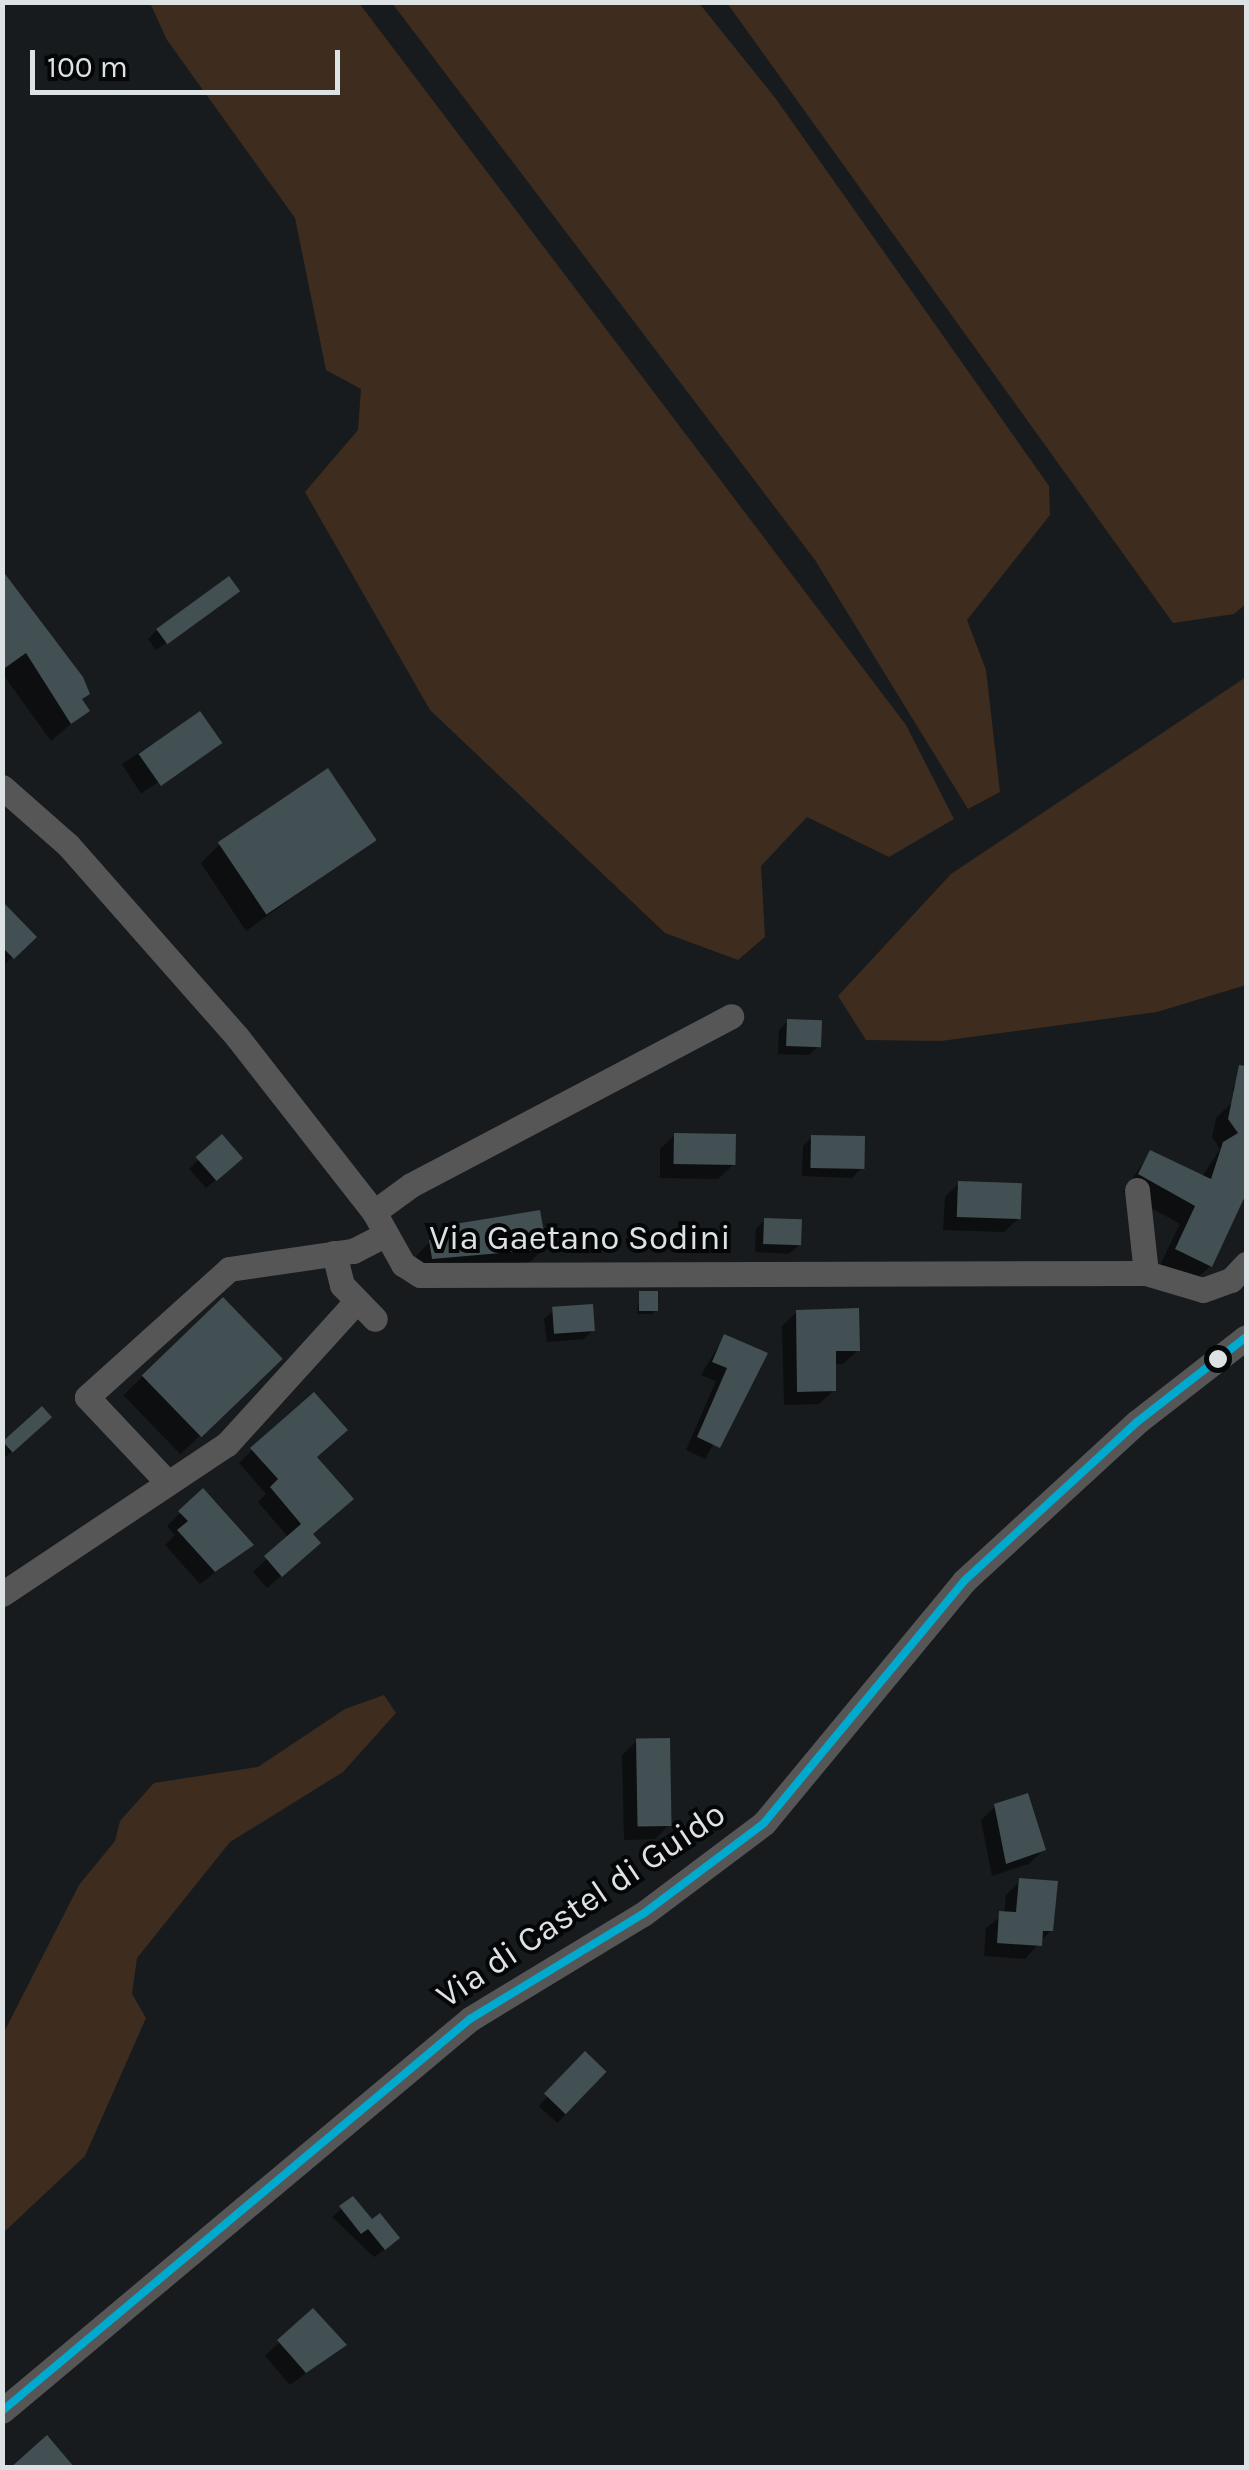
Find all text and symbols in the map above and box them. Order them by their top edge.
scale bar [35,30,345,92]
text: 100 m [47,49,128,85]
street label: Via Gaetano Sodini [429,1217,731,1259]
unlabelled marker [1208,1349,1228,1369]
street label: Via di Castel di Guido [429,1793,733,2017]

